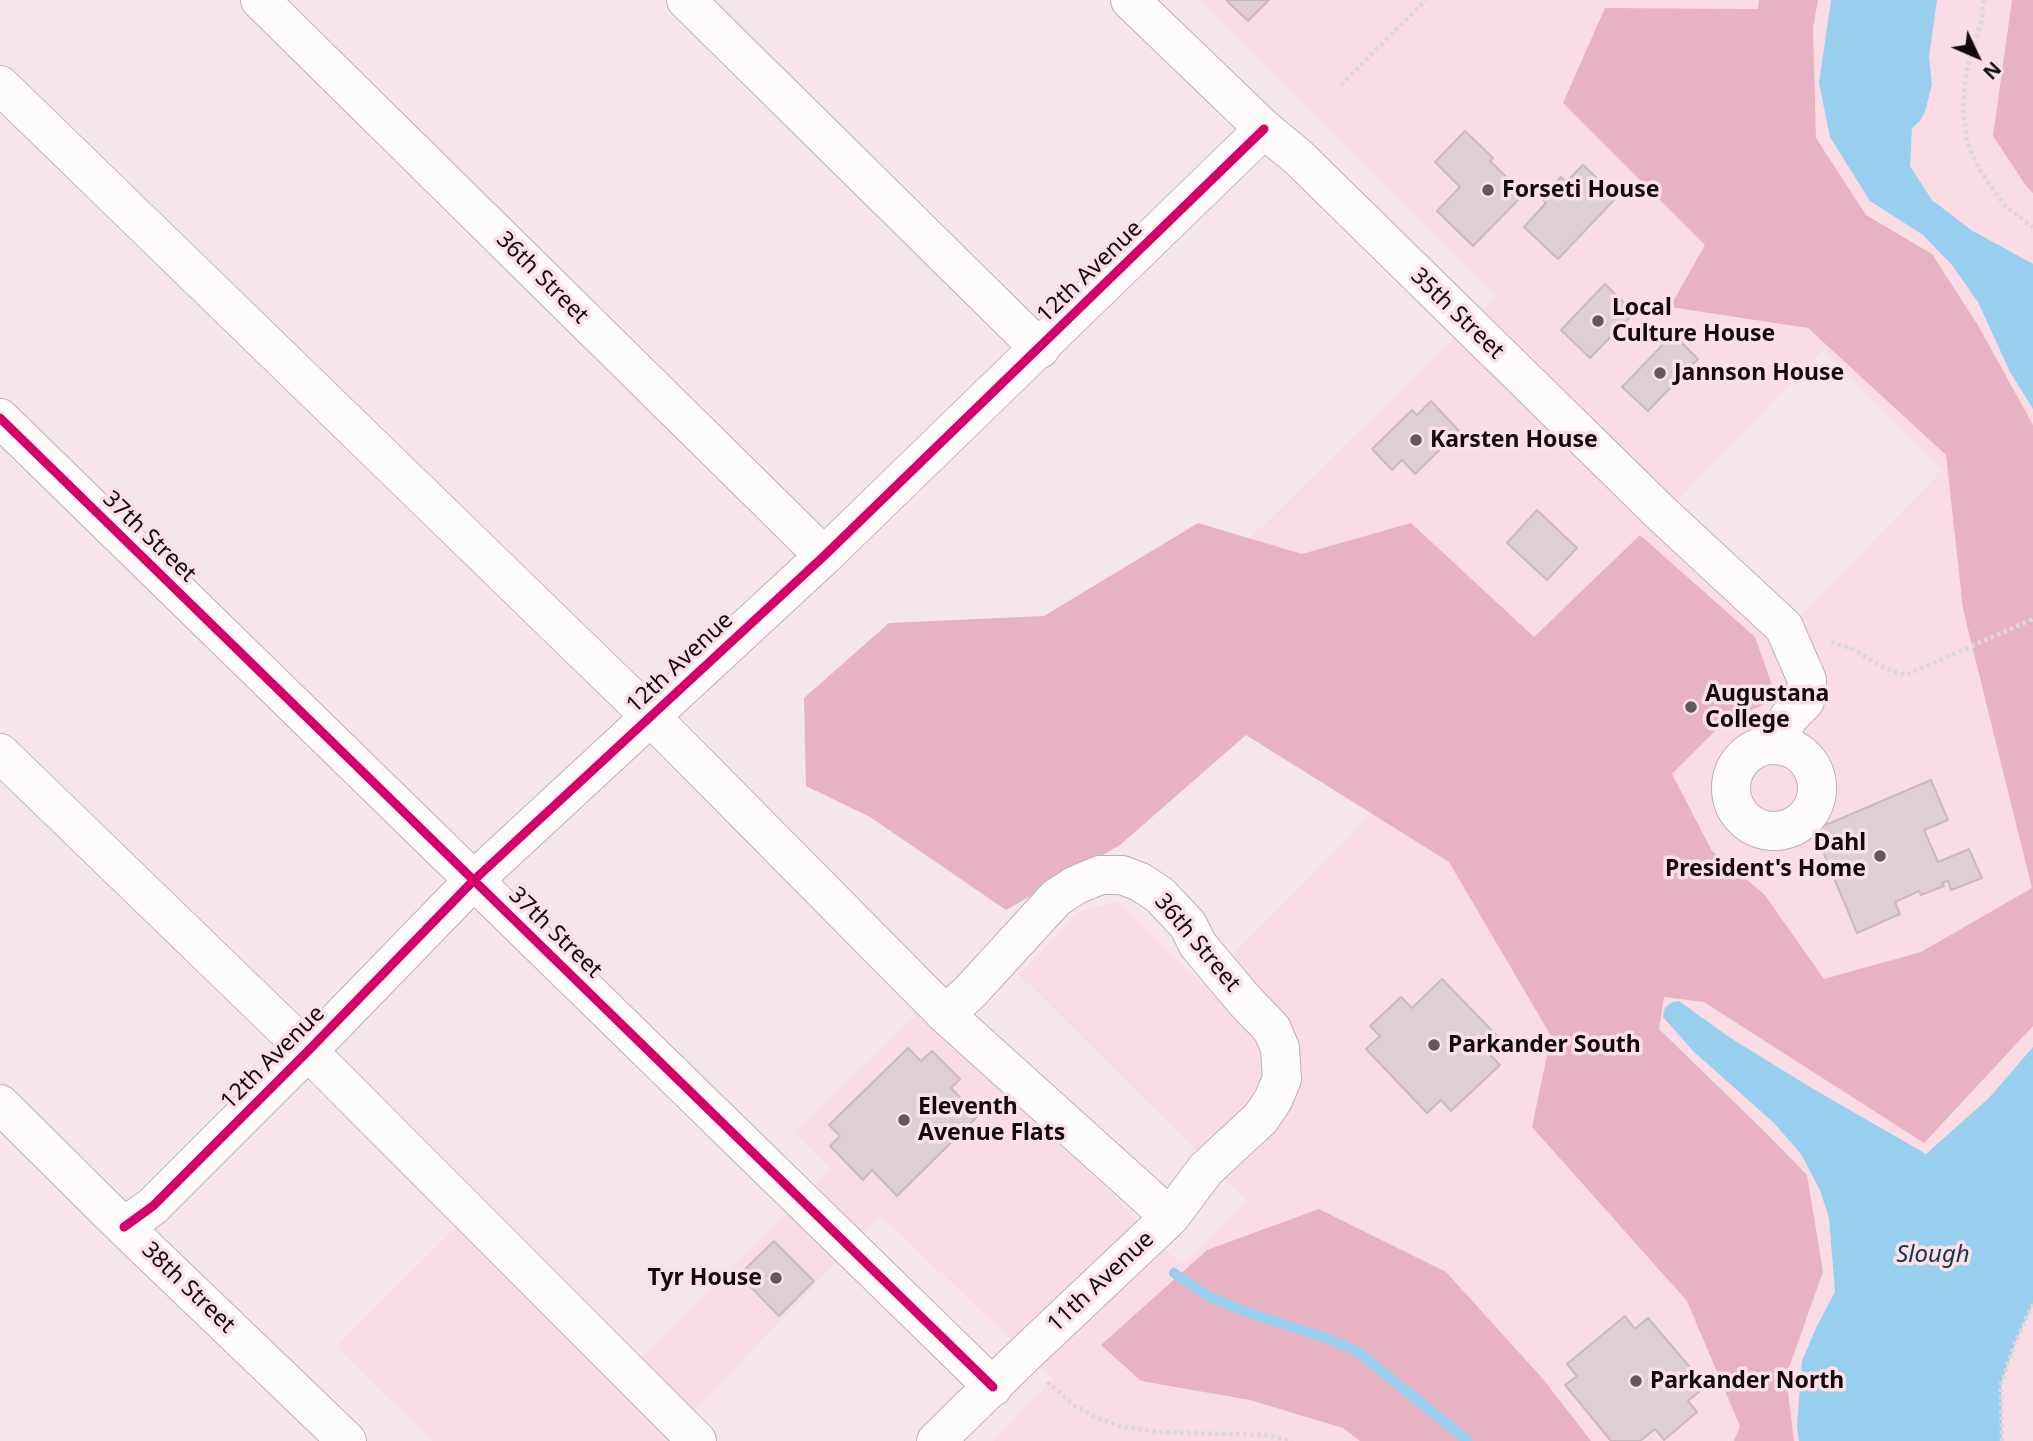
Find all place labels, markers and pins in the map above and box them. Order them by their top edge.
place label: Forseti House [1502,176,1660,204]
marker: Forseti House [1480,182,1496,198]
place label: Local Culture House [1612,294,1775,348]
marker: Local Culture House [1590,313,1606,329]
place label: Jannson House [1674,359,1844,387]
marker: Jannson House [1652,365,1668,381]
place label: Karsten House [1430,426,1598,454]
marker: Karsten House [1408,432,1424,448]
place label: Augustana College [1705,680,1829,734]
marker: Augustana College [1683,699,1699,715]
place label: Dahl President's Home [1665,829,1866,883]
marker: Dahl President's Home [1872,848,1888,864]
place label: Parkander South [1448,1031,1641,1059]
marker: Parkander South [1426,1037,1442,1053]
place label: Eleventh Avenue Flats [918,1093,1065,1147]
marker: Eleventh Avenue Flats [896,1112,912,1128]
place label: Tyr House [648,1264,762,1292]
marker: Tyr House [768,1270,784,1286]
place label: Parkander North [1650,1367,1844,1395]
marker: Parkander North [1628,1373,1644,1389]

